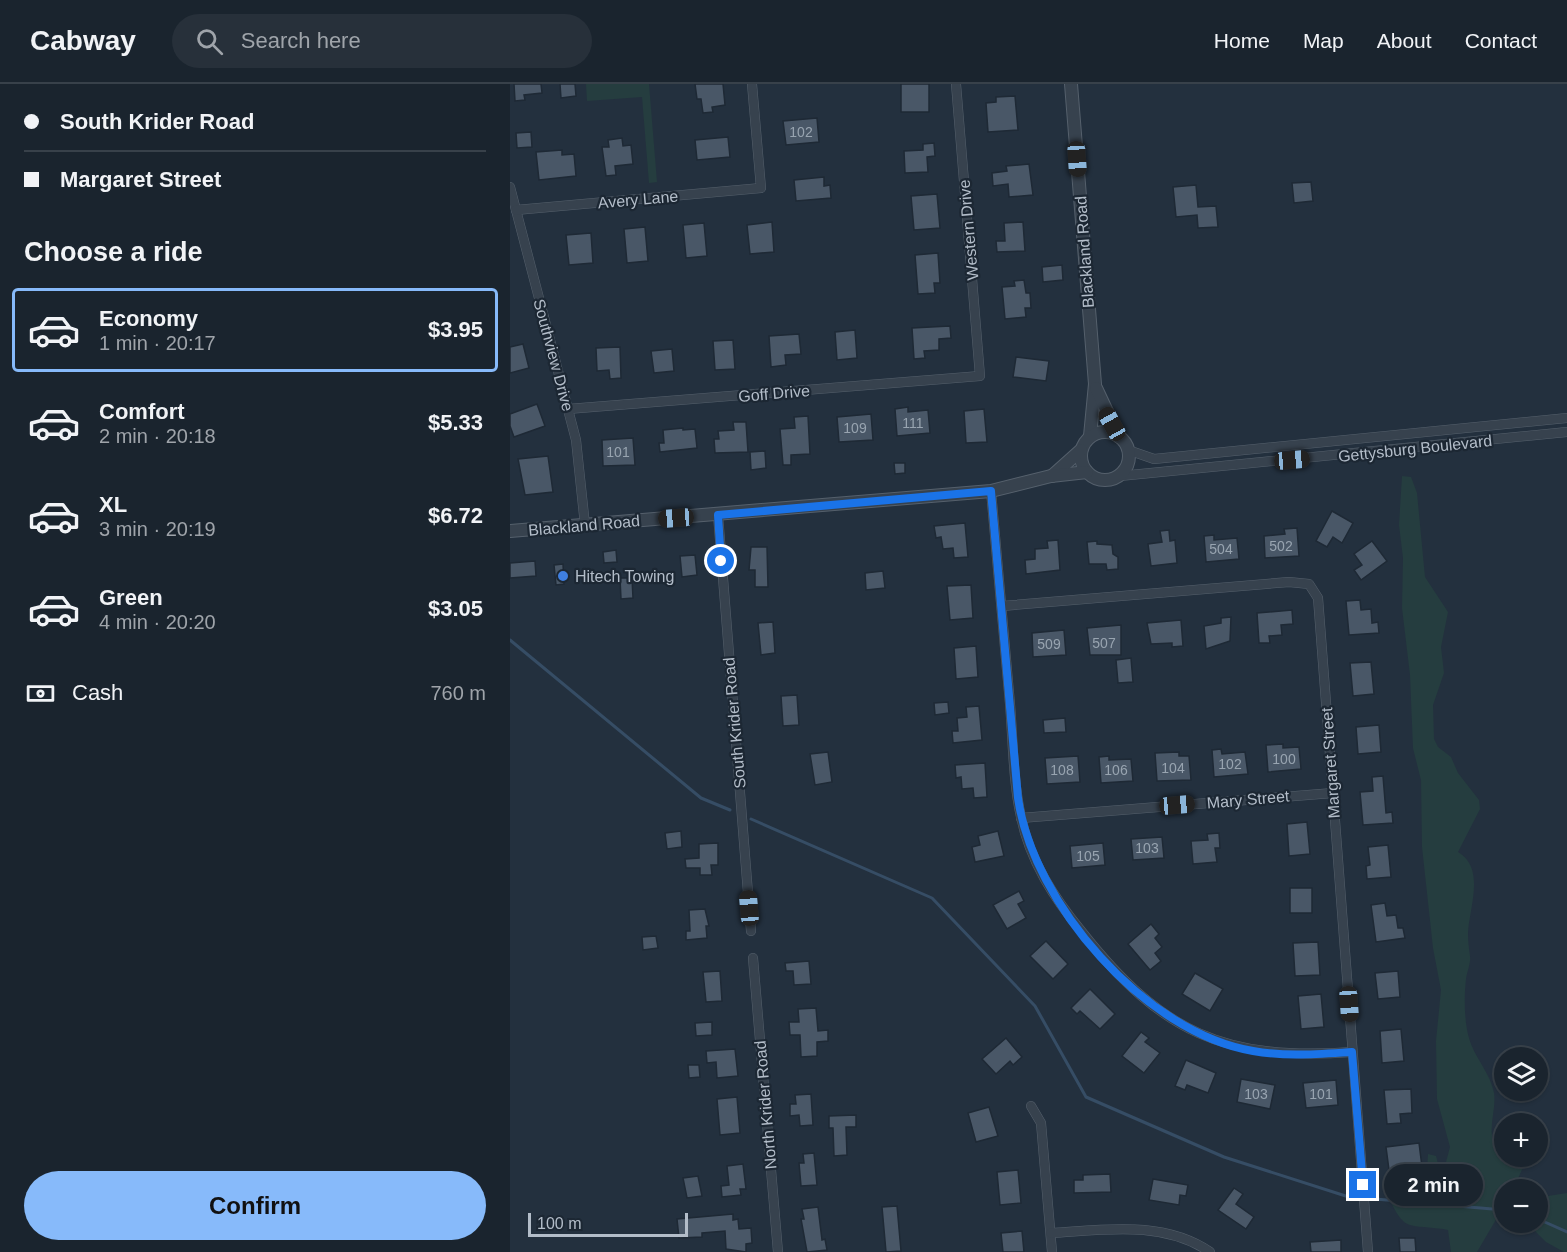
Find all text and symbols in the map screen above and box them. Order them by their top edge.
search box [172,14,592,68]
text: Cabway [30,25,136,56]
icon: search [193,25,226,58]
text: Search here [241,28,361,53]
text: Home [1214,29,1270,52]
text: Map [1303,29,1344,52]
text: About [1377,29,1432,52]
text: Contact [1465,29,1537,52]
text: South Krider Road [60,109,254,134]
house number: 102 [789,124,813,140]
car [1067,140,1087,178]
text: Margaret Street [60,167,221,192]
street label: Western Drive [956,179,981,281]
street label: Avery Lane [597,188,679,211]
street label: Blackland Road [1072,195,1097,308]
text: Choose a ride [24,237,203,267]
street label: Southview Drive [530,297,577,413]
icon: car [27,303,81,357]
text: Economy [99,306,198,331]
text: $3.95 [428,317,483,342]
text: 1 min · 20:17 [99,332,216,354]
street label: Goff Drive [738,382,811,405]
icon: car [27,396,81,450]
text: Comfort [99,399,185,424]
car [1095,404,1129,444]
text: $5.33 [428,410,483,435]
house number: 111 [902,415,924,431]
house number: 109 [843,420,867,436]
text: 2 min · 20:18 [99,425,216,447]
street label: Gettysburg Boulevard [1337,432,1493,465]
house number: 101 [606,444,630,460]
car [1273,449,1311,471]
icon: car [27,489,81,543]
text: XL [99,492,127,517]
text: $6.72 [428,503,483,528]
car [657,508,695,528]
street label: Blackland Road [527,512,641,539]
text: 3 min · 20:19 [99,518,216,540]
house number: 502 [1269,538,1293,554]
house number: 504 [1209,541,1233,557]
route start [707,547,734,574]
place label: Hitech Towing [575,568,674,585]
marker: Hitech Towing [556,569,570,583]
icon: car [27,582,81,636]
text: Green [99,585,163,610]
text: $3.05 [428,596,483,621]
text: 4 min · 20:20 [99,611,216,633]
house number: 507 [1092,635,1116,651]
house number: 509 [1037,636,1061,652]
street label: South Krider Road [720,657,749,789]
icon: cash [24,677,57,710]
text: Cash [72,680,123,705]
text: 760 m [430,682,486,704]
street label: Margaret Street [1318,706,1343,819]
house number: 100 [1272,751,1296,767]
house number: 102 [1218,756,1242,772]
house number: 104 [1161,760,1185,776]
house number: 108 [1050,762,1074,778]
house number: 106 [1104,762,1128,778]
street label: Mary Street [1206,787,1291,812]
car [1158,794,1196,816]
house number: 103 [1135,840,1159,856]
house number: 105 [1076,848,1100,864]
car [738,889,760,927]
car [1339,985,1359,1023]
street label: North Krider Road [751,1040,780,1170]
map controls [1494,1047,1548,1233]
button: layers [1494,1047,1548,1101]
house number: 103 [1244,1086,1268,1102]
house number: 101 [1309,1086,1333,1102]
button: + [1494,1113,1548,1167]
callout: 2 min [1384,1164,1483,1206]
button: Confirm [24,1171,486,1240]
route end [1349,1171,1376,1198]
text: 2 min [1407,1174,1460,1196]
button: − [1494,1179,1548,1233]
scale bar [528,1210,688,1238]
text: 100 m [537,1215,581,1232]

